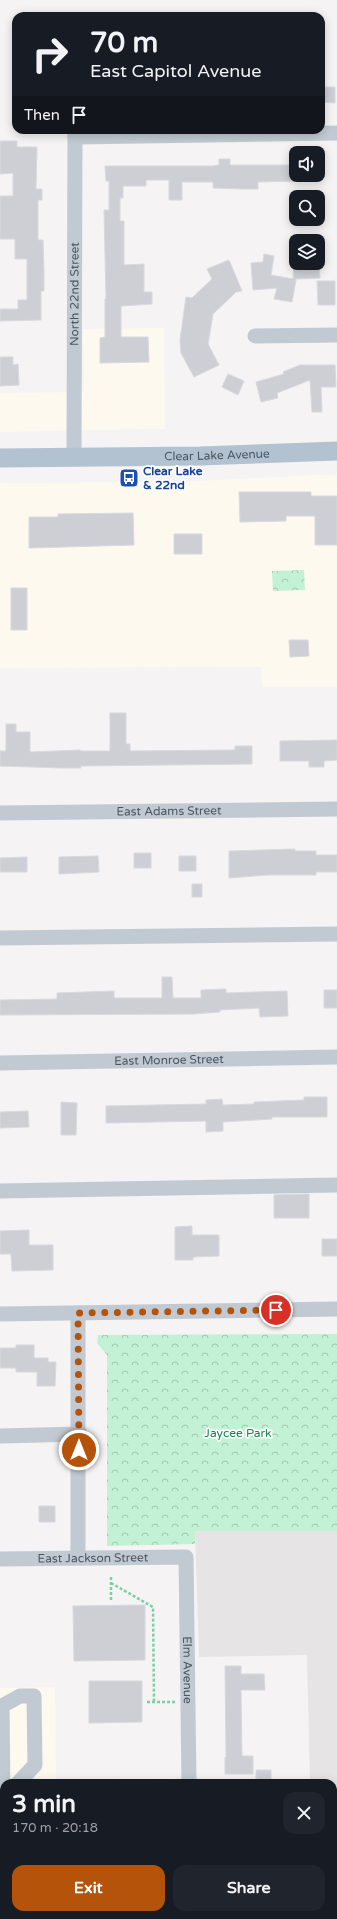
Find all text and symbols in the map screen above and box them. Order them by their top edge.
text: 70 m [90,26,158,60]
icon: right [24,28,76,80]
text: East Capitol Avenue [90,60,261,82]
icon: arrive [68,104,90,126]
text: Then [24,106,60,124]
map controls [289,146,325,270]
button: sound [289,146,325,182]
button: search [289,190,325,226]
button: layers [289,234,325,270]
street label: North 22nd Street [67,242,82,346]
street label: Clear Lake Avenue [164,446,270,463]
place label: Clear Lake & 22nd [143,464,203,492]
bus stop icon: Clear Lake & 22nd [118,467,140,489]
street label: East Adams Street [116,803,222,819]
street label: East Monroe Street [114,1052,224,1068]
pin [259,1293,293,1327]
icon: arrive [265,1299,287,1321]
park label: Jaycee Park [204,1426,272,1440]
position arrow [58,1429,100,1471]
street label: East Jackson Street [38,1550,149,1566]
street label: Elm Avenue [180,1636,195,1704]
text: 3 min [12,1790,76,1819]
button: close [283,1792,325,1834]
text: 170 m · 20:18 [12,1820,98,1836]
button: Exit [12,1865,165,1911]
button: Share [173,1865,325,1911]

